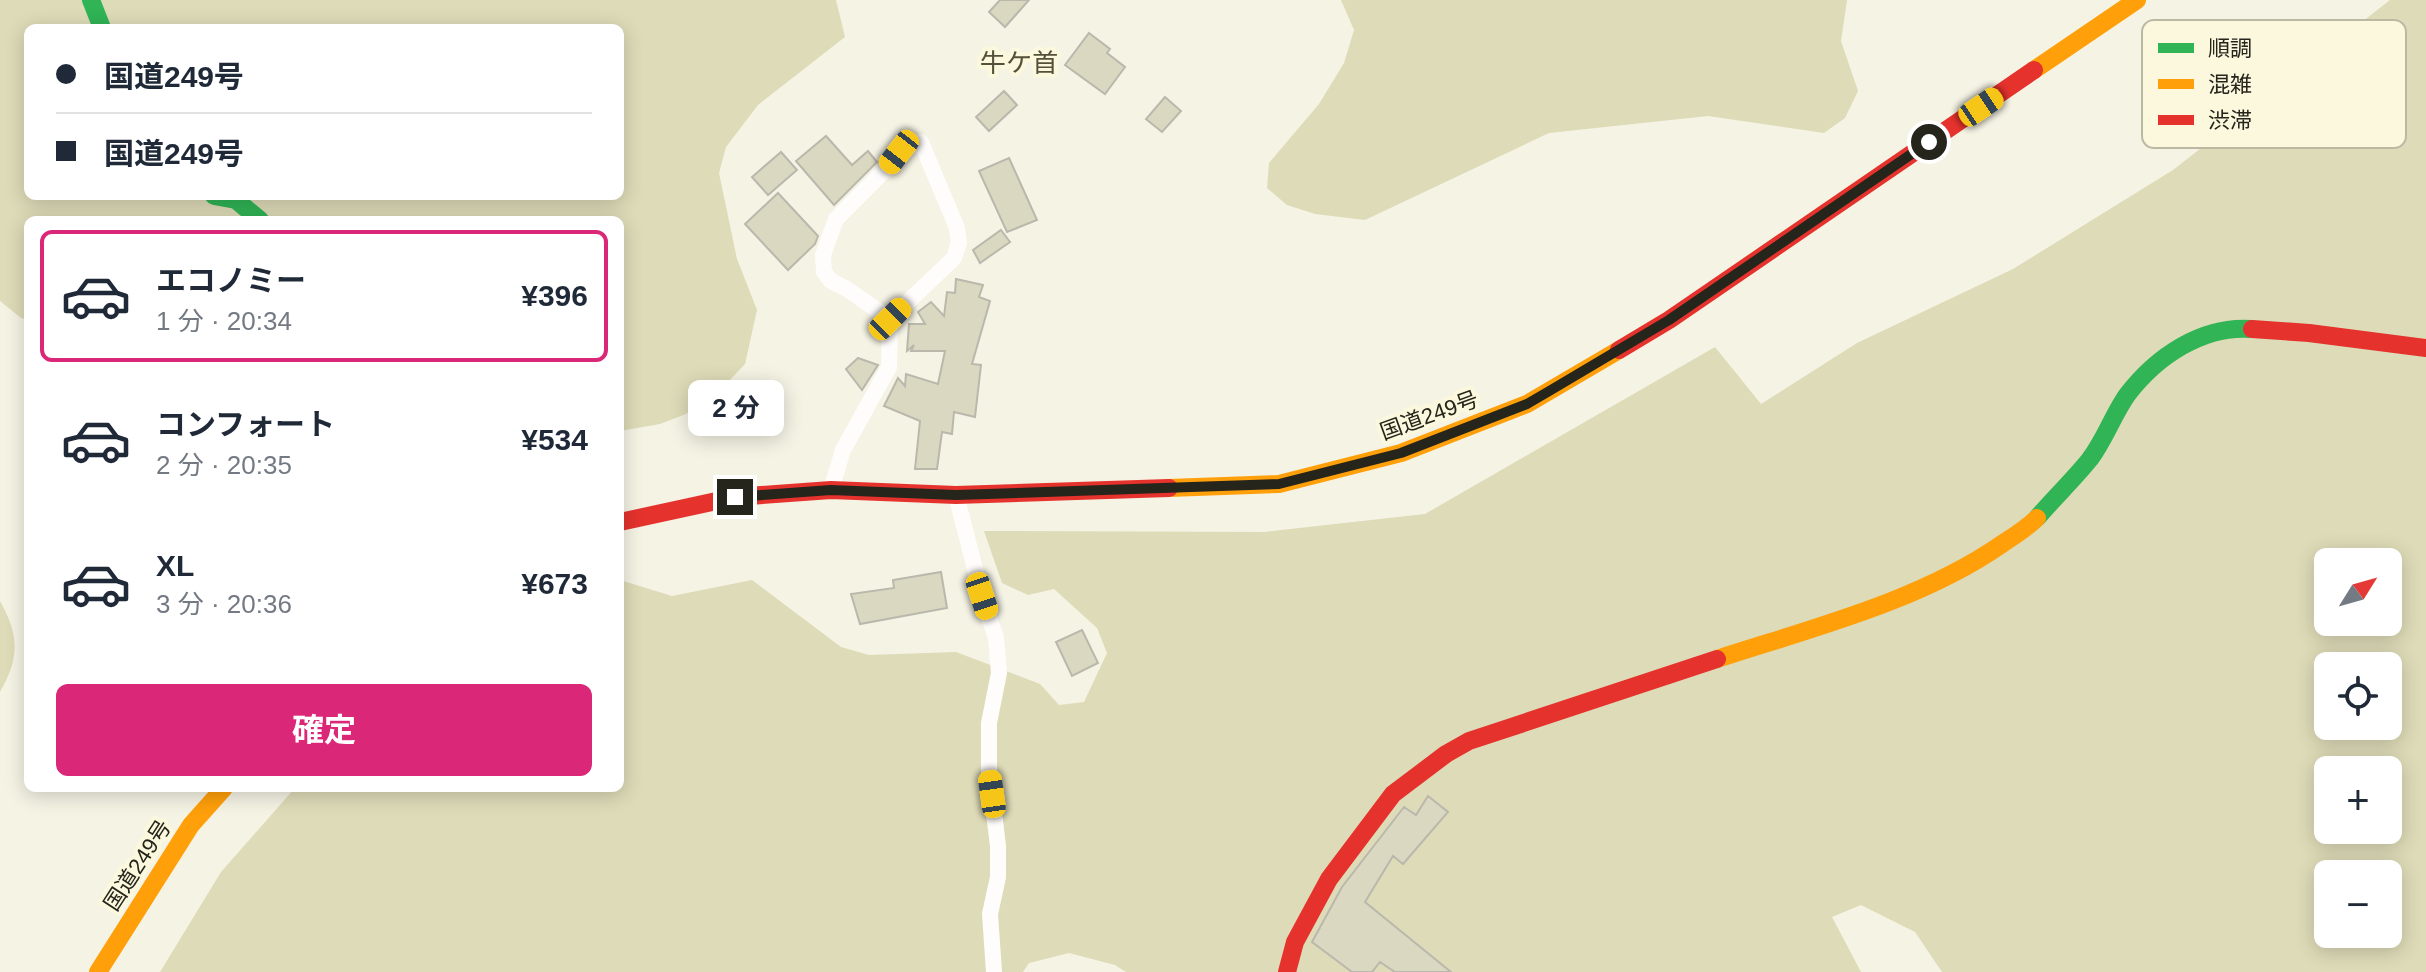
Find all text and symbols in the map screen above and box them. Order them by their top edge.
legend [2142,20,2406,148]
text: 順調 [2208,36,2252,61]
district label: 牛ケ首 [980,48,1058,78]
text: 国道249号 [104,60,244,93]
text: 混雑 [2208,72,2252,97]
car [1954,84,2008,130]
text: 渋滞 [2208,108,2252,133]
route start [1911,124,1947,160]
car [875,126,923,178]
text: 国道249号 [104,137,244,170]
icon: car [60,260,132,332]
text: エコノミー [156,264,306,297]
text: ¥396 [521,279,588,312]
car [865,294,915,344]
text: 1 分 · 20:34 [156,306,292,336]
callout: 2 分 [687,381,783,437]
street label: 国道249号 [1377,386,1482,445]
text: 2 分 [712,393,760,423]
icon: car [60,404,132,476]
text: コンフォート [156,408,335,441]
text: ¥534 [521,423,588,456]
text: 2 分 · 20:35 [156,450,292,480]
route end [717,479,753,515]
icon: car [60,548,132,620]
north arrow [2314,548,2402,636]
map controls [2314,548,2402,948]
text: XL [156,549,194,582]
text: ¥673 [521,567,588,600]
car [963,569,1001,623]
text: 3 分 · 20:36 [156,589,292,619]
button: locate [2314,652,2402,740]
button: 確定 [56,684,592,776]
button: + [2314,756,2402,844]
car [977,769,1007,819]
street label: 国道249号 [99,815,176,915]
button: − [2314,860,2402,948]

